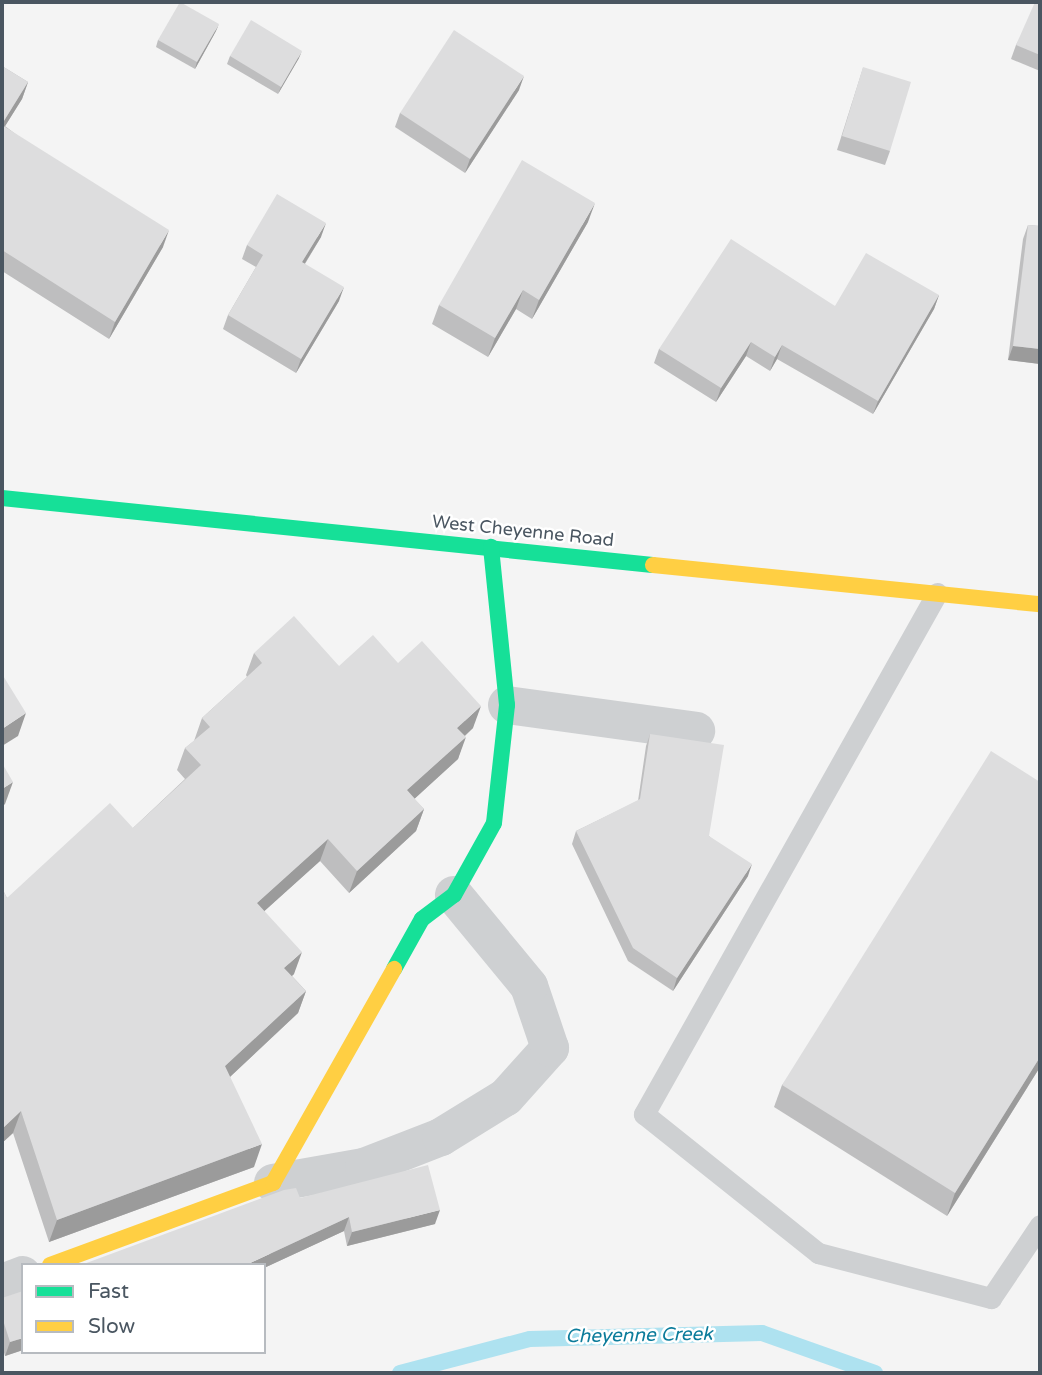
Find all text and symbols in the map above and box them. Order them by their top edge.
street label: West Cheyenne Road [431,511,615,551]
legend [21,1263,266,1354]
text: Fast [88,1279,129,1304]
text: Slow [88,1314,135,1339]
water label: Cheyenne Creek [565,1323,713,1349]

